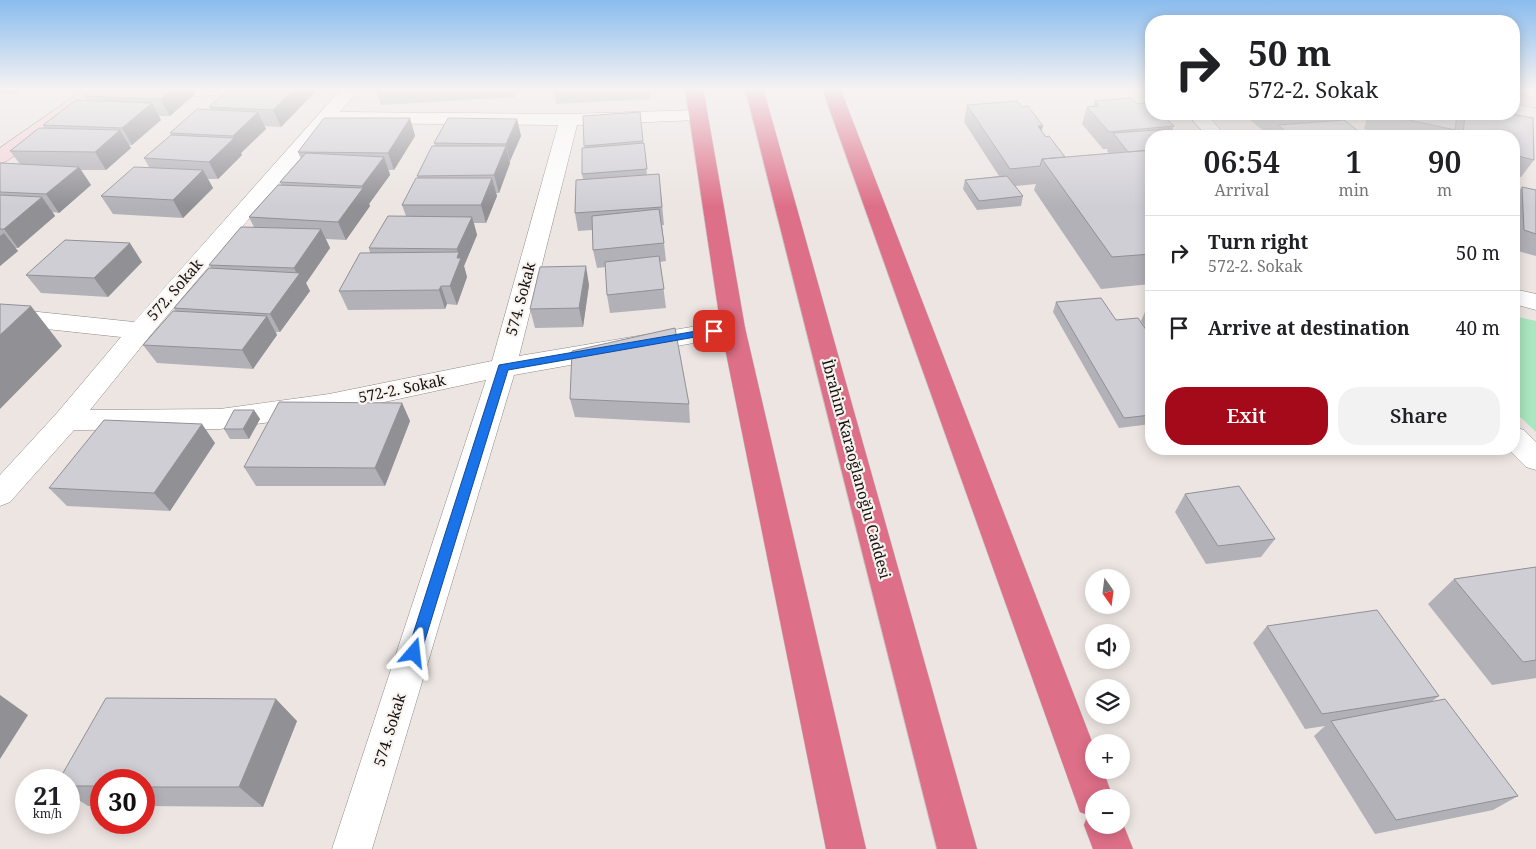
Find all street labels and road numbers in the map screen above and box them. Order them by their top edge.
street label: 572. Sokak [142,254,207,324]
street label: 574. Sokak [501,259,540,338]
street label: İbrahim Karaoğlanoğlu Caddesi [818,357,896,581]
street label: 572-2. Sokak [356,369,447,407]
street label: 574. Sokak [368,690,410,769]

